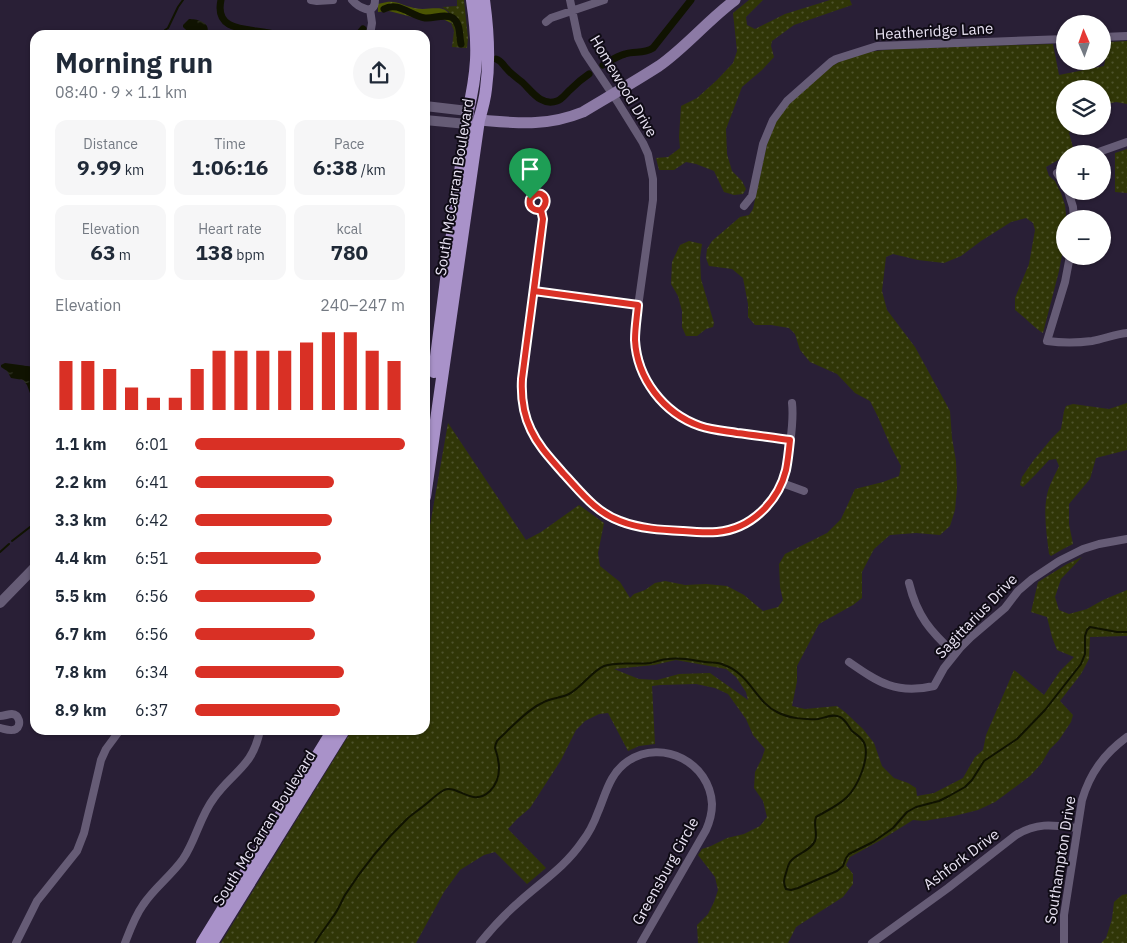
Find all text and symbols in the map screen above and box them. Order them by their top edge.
north arrow [1056,15,1111,70]
map controls [1056,15,1111,265]
street label: Heatheridge Lane [874,18,994,44]
street label: Homewood Drive [586,32,662,140]
text: Morning run [55,44,213,81]
button: share [353,47,405,99]
button: layers [1056,80,1111,135]
text: 08:40 · 9 × 1.1 km [55,82,187,102]
street label: South McCarran Boulevard [431,97,477,277]
text: Distance [83,135,138,153]
text: Time [214,135,246,153]
text: Pace [334,135,365,153]
button: + [1056,145,1111,200]
pin [509,148,551,199]
text: 9.99 [77,153,121,181]
text: 1:06:16 [192,153,268,181]
text: 6:38 [313,153,358,181]
icon: arrive [516,155,544,183]
text: km [121,161,144,179]
text: /km [358,161,386,179]
button: − [1056,210,1111,265]
text: Elevation [82,220,140,238]
text: Heart rate [198,220,262,238]
text: kcal [337,220,362,238]
text: 63 [90,238,116,266]
text: 138 [195,238,233,266]
text: 780 [330,238,368,266]
text: m [116,246,131,264]
text: bpm [233,246,265,264]
text: Elevation [55,295,121,315]
text: 240–247 m [320,295,405,315]
text: 1.1 km [55,434,106,454]
text: 6:01 [135,434,168,454]
text: 2.2 km [55,472,106,492]
text: 6:41 [135,472,168,492]
text: 3.3 km [55,510,106,530]
text: 6:42 [135,510,168,530]
text: 4.4 km [55,548,106,568]
text: 6:51 [135,548,168,568]
street label: Sagittarius Drive [931,570,1021,662]
text: 5.5 km [55,586,106,606]
text: 6:56 [135,586,168,606]
text: 6.7 km [55,624,106,644]
text: 6:56 [135,624,168,644]
text: 7.8 km [55,662,106,682]
text: 6:34 [135,662,168,682]
text: 8.9 km [55,700,106,720]
text: 6:37 [135,700,168,720]
street label: South McCarran Boulevard [208,747,320,909]
street label: Southampton Drive [1040,794,1080,926]
street label: Greensburg Circle [628,814,702,928]
street label: Ashfork Drive [919,824,1003,894]

